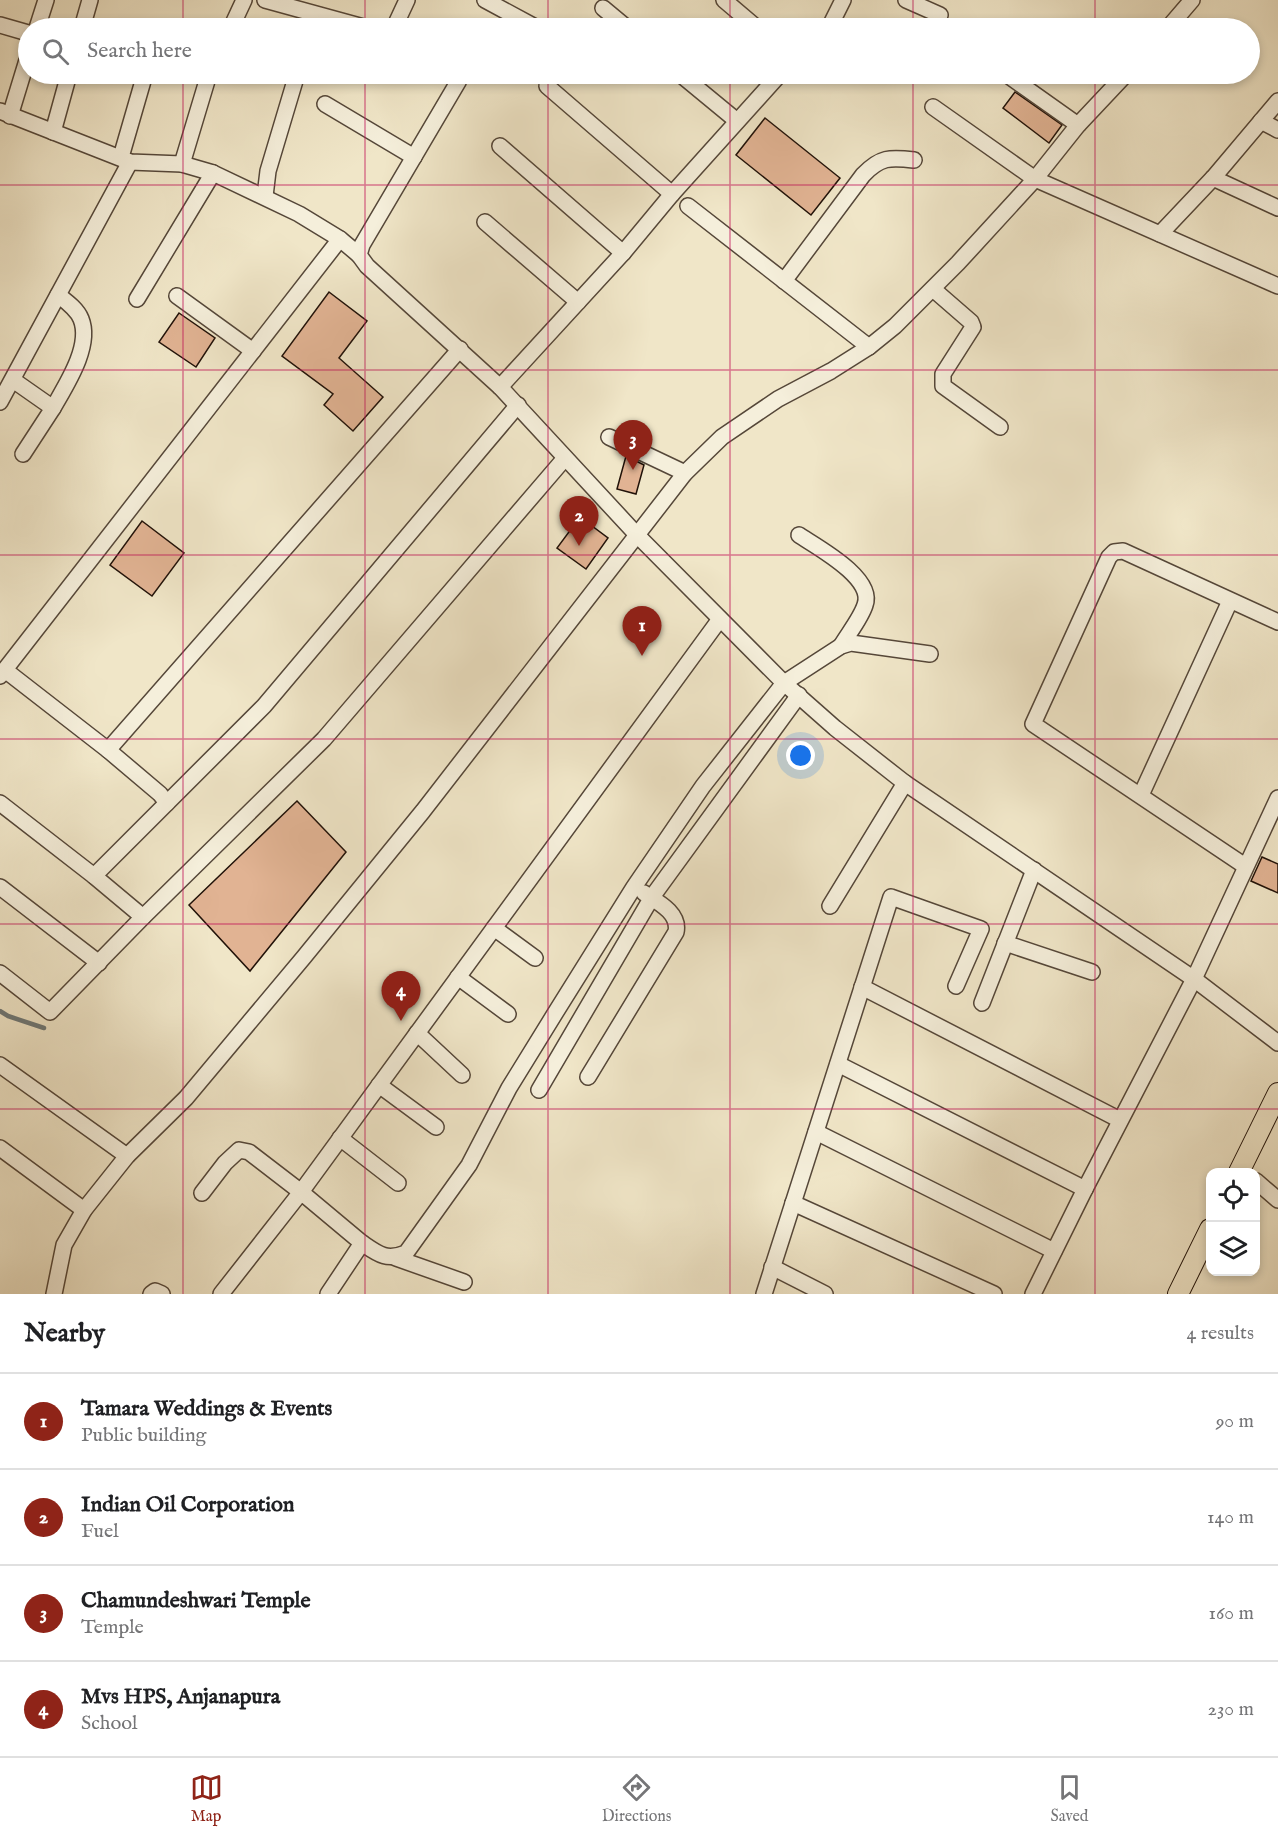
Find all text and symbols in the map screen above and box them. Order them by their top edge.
search box [18,18,1260,84]
icon: search [39,35,72,68]
text: Search here [87,37,192,65]
pin: 3 [614,420,652,470]
pin: 2 [560,496,598,546]
pin: 1 [622,606,662,656]
your location [786,741,815,770]
pin: 4 [382,972,420,1021]
map controls [1206,1168,1260,1276]
button: locate [1206,1168,1260,1222]
button: layers [1206,1222,1260,1276]
text: Nearby [24,1317,105,1350]
text: 4 results [1187,1321,1254,1346]
text: Tamara Weddings & Events [81,1395,332,1423]
text: 1 [40,1409,47,1434]
text: 90 m [1216,1409,1254,1434]
text: Public building [81,1423,206,1448]
text: Indian Oil Corporation [81,1491,295,1519]
text: 2 [39,1505,48,1530]
text: 140 m [1207,1505,1254,1530]
text: Fuel [81,1519,119,1544]
text: Chamundeshwari Temple [81,1587,311,1615]
text: 3 [40,1601,47,1626]
text: 160 m [1208,1601,1254,1626]
text: Temple [81,1615,144,1640]
text: Mvs HPS, Anjanapura [81,1683,280,1711]
text: 4 [39,1697,48,1722]
text: 230 m [1208,1697,1254,1722]
text: School [81,1711,137,1736]
tab: Map [190,1771,223,1827]
tab: Directions [602,1771,671,1827]
tab: Saved [1051,1771,1088,1827]

